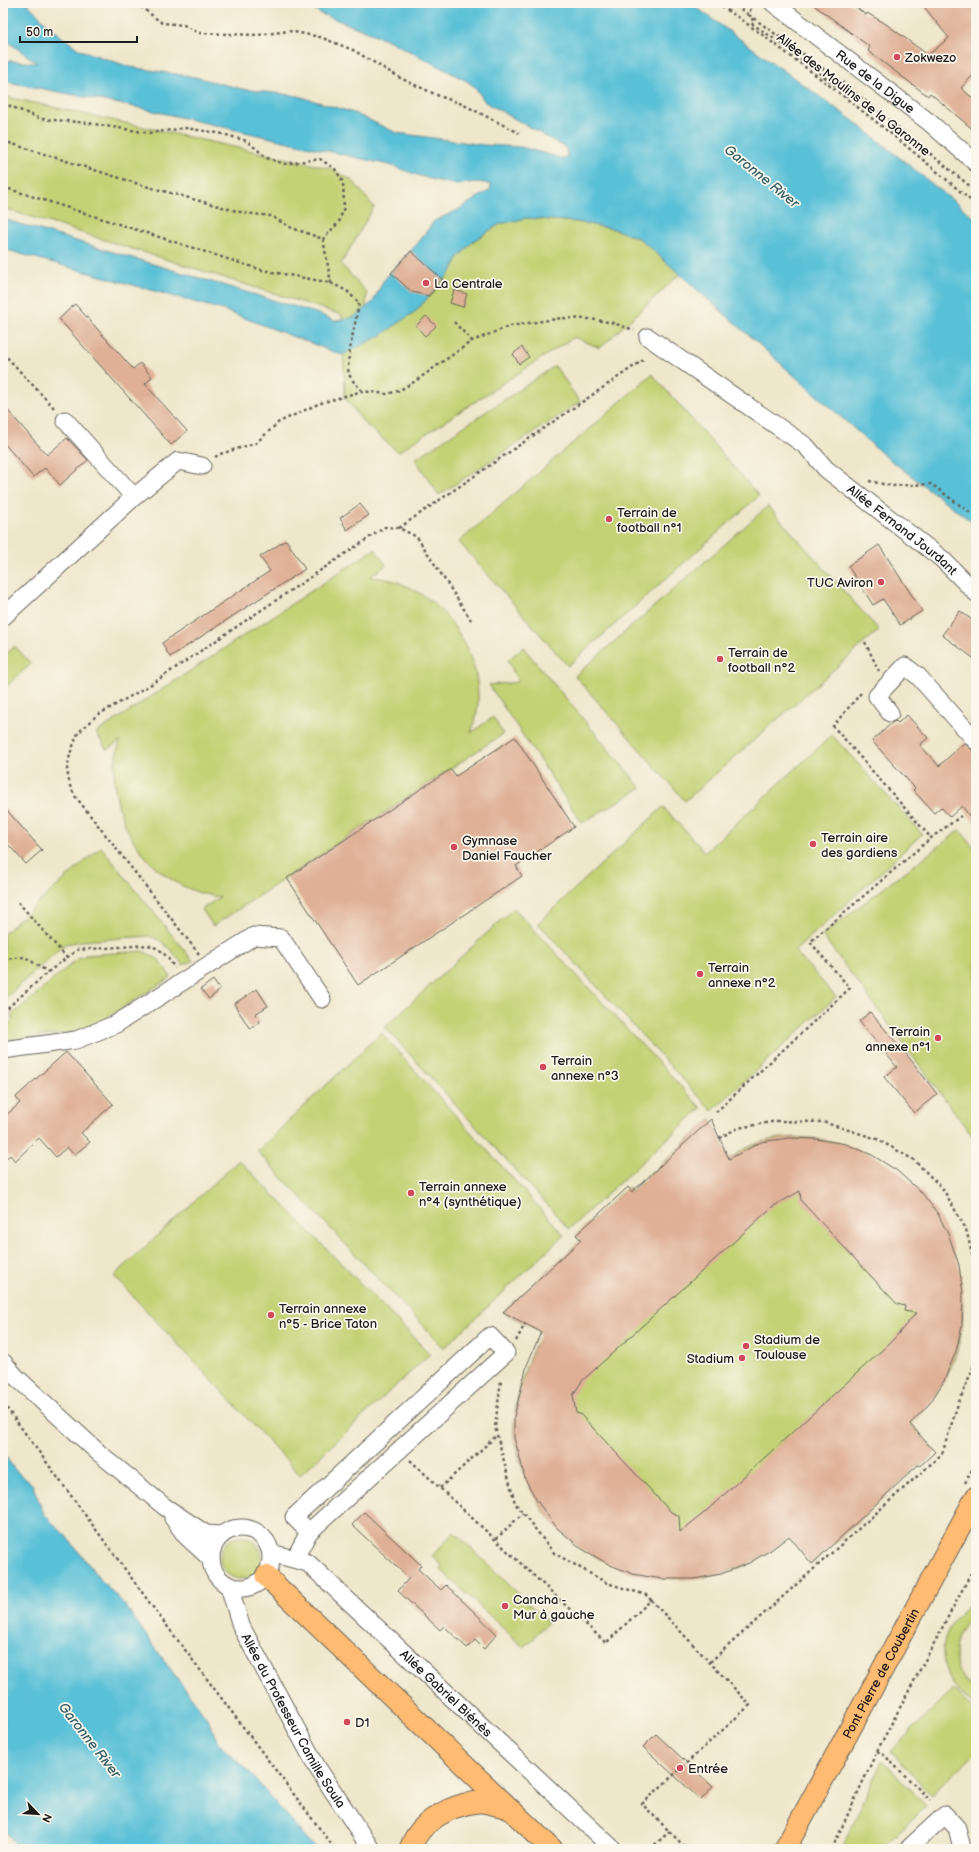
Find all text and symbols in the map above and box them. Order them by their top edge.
scale bar [20,18,137,44]
text: 50 m [26,25,53,40]
street label: Allée des Moulins de la Garonne [773,30,934,160]
street label: Rue de la Digue [832,47,918,117]
place label: Zokwezo [904,50,957,66]
marker: Zokwezo [892,52,902,62]
water label: Garonne River [721,141,803,212]
place label: La Centrale [434,276,503,292]
marker: La Centrale [421,278,431,288]
street label: Allée Fernand Jourdant [844,481,960,579]
place label: Terrain de football n°1 [617,505,681,536]
marker: Terrain de football n°1 [604,514,614,524]
place label: TUC Aviron [807,575,873,591]
marker: TUC Aviron [876,577,886,587]
place label: Terrain de football n°2 [728,645,795,676]
marker: Terrain de football n°2 [715,654,725,664]
place label: Terrain aire des gardiens [821,830,898,861]
place label: Gymnase Daniel Faucher [462,833,552,864]
marker: Terrain aire des gardiens [808,839,818,849]
marker: Gymnase Daniel Faucher [449,842,459,852]
place label: Terrain annexe n°2 [708,960,776,991]
marker: Terrain annexe n°2 [695,969,705,979]
place label: Terrain annexe n°1 [865,1024,930,1055]
marker: Terrain annexe n°1 [933,1033,943,1043]
place label: Terrain annexe n°3 [551,1053,619,1084]
marker: Terrain annexe n°3 [538,1062,548,1072]
place label: Terrain annexe n°4 (synthétique) [419,1179,522,1210]
marker: Terrain annexe n°4 (synthétique) [406,1188,416,1198]
place label: Terrain annexe n°5 - Brice Taton [279,1301,377,1332]
marker: Terrain annexe n°5 - Brice Taton [266,1310,276,1320]
place label: Stadium de Toulouse [754,1332,820,1363]
marker: Stadium de Toulouse [741,1341,751,1351]
place label: Stadium [687,1351,734,1367]
marker: Stadium [737,1353,747,1363]
place label: Cancha - Mur à gauche [513,1592,595,1623]
marker: Cancha - Mur à gauche [500,1601,510,1611]
street label: Pont Pierre de Coubertin [839,1606,923,1742]
street label: Allée du Professeur Camille Soula [237,1631,349,1811]
street label: Allée Gabriel Biénès [396,1646,495,1741]
water label: Garonne River [55,1699,125,1782]
place label: D1 [355,1715,370,1731]
marker: D1 [342,1717,352,1727]
place label: Entrée [688,1761,728,1777]
marker: Entrée [675,1763,685,1773]
north arrow [18,1794,58,1834]
text: N [39,1812,54,1825]

